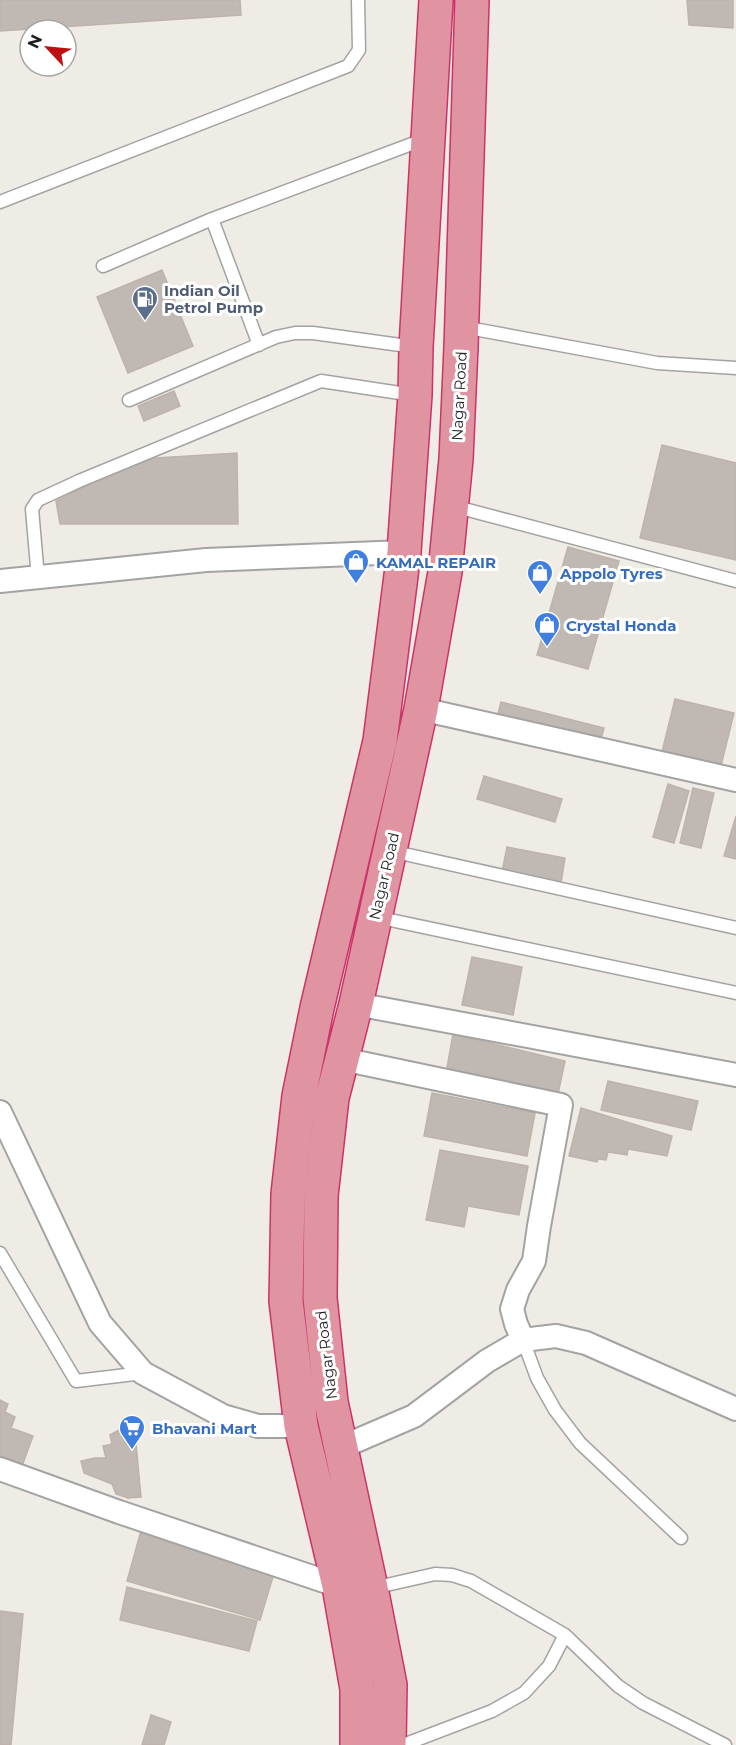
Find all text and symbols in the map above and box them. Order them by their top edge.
north arrow [18,18,78,78]
text: N [24,32,46,52]
place label: Indian Oil Petrol Pump [164,281,263,317]
fuel station icon: Indian Oil Petrol Pump [130,284,160,322]
street label: Nagar Road [447,351,471,441]
shop icon: KAMAL REPAIR [341,547,371,585]
place label: KAMAL REPAIR [376,553,496,572]
shop icon: Appolo Tyres [525,558,555,596]
place label: Appolo Tyres [559,564,663,583]
shop icon: Crystal Honda [532,610,562,648]
place label: Crystal Honda [566,616,676,635]
street label: Nagar Road [365,830,403,922]
street label: Nagar Road [311,1310,341,1400]
supermarket icon: Bhavani Mart [117,1413,147,1451]
place label: Bhavani Mart [152,1419,257,1438]

